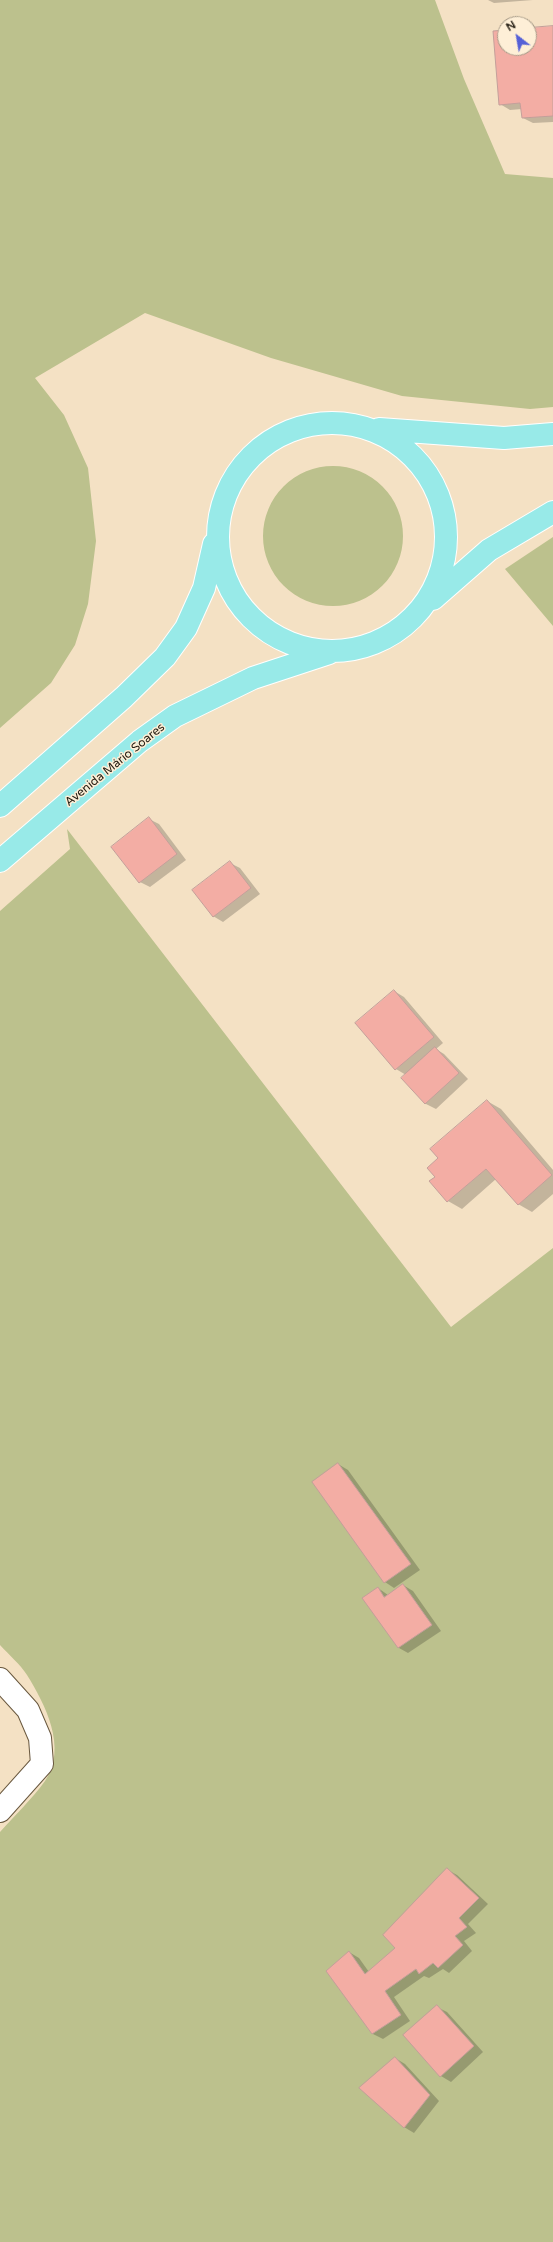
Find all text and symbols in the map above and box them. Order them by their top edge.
north arrow [497,16,537,56]
text: N [504,18,518,34]
street label: Avenida Mário Soares [62,720,168,810]

